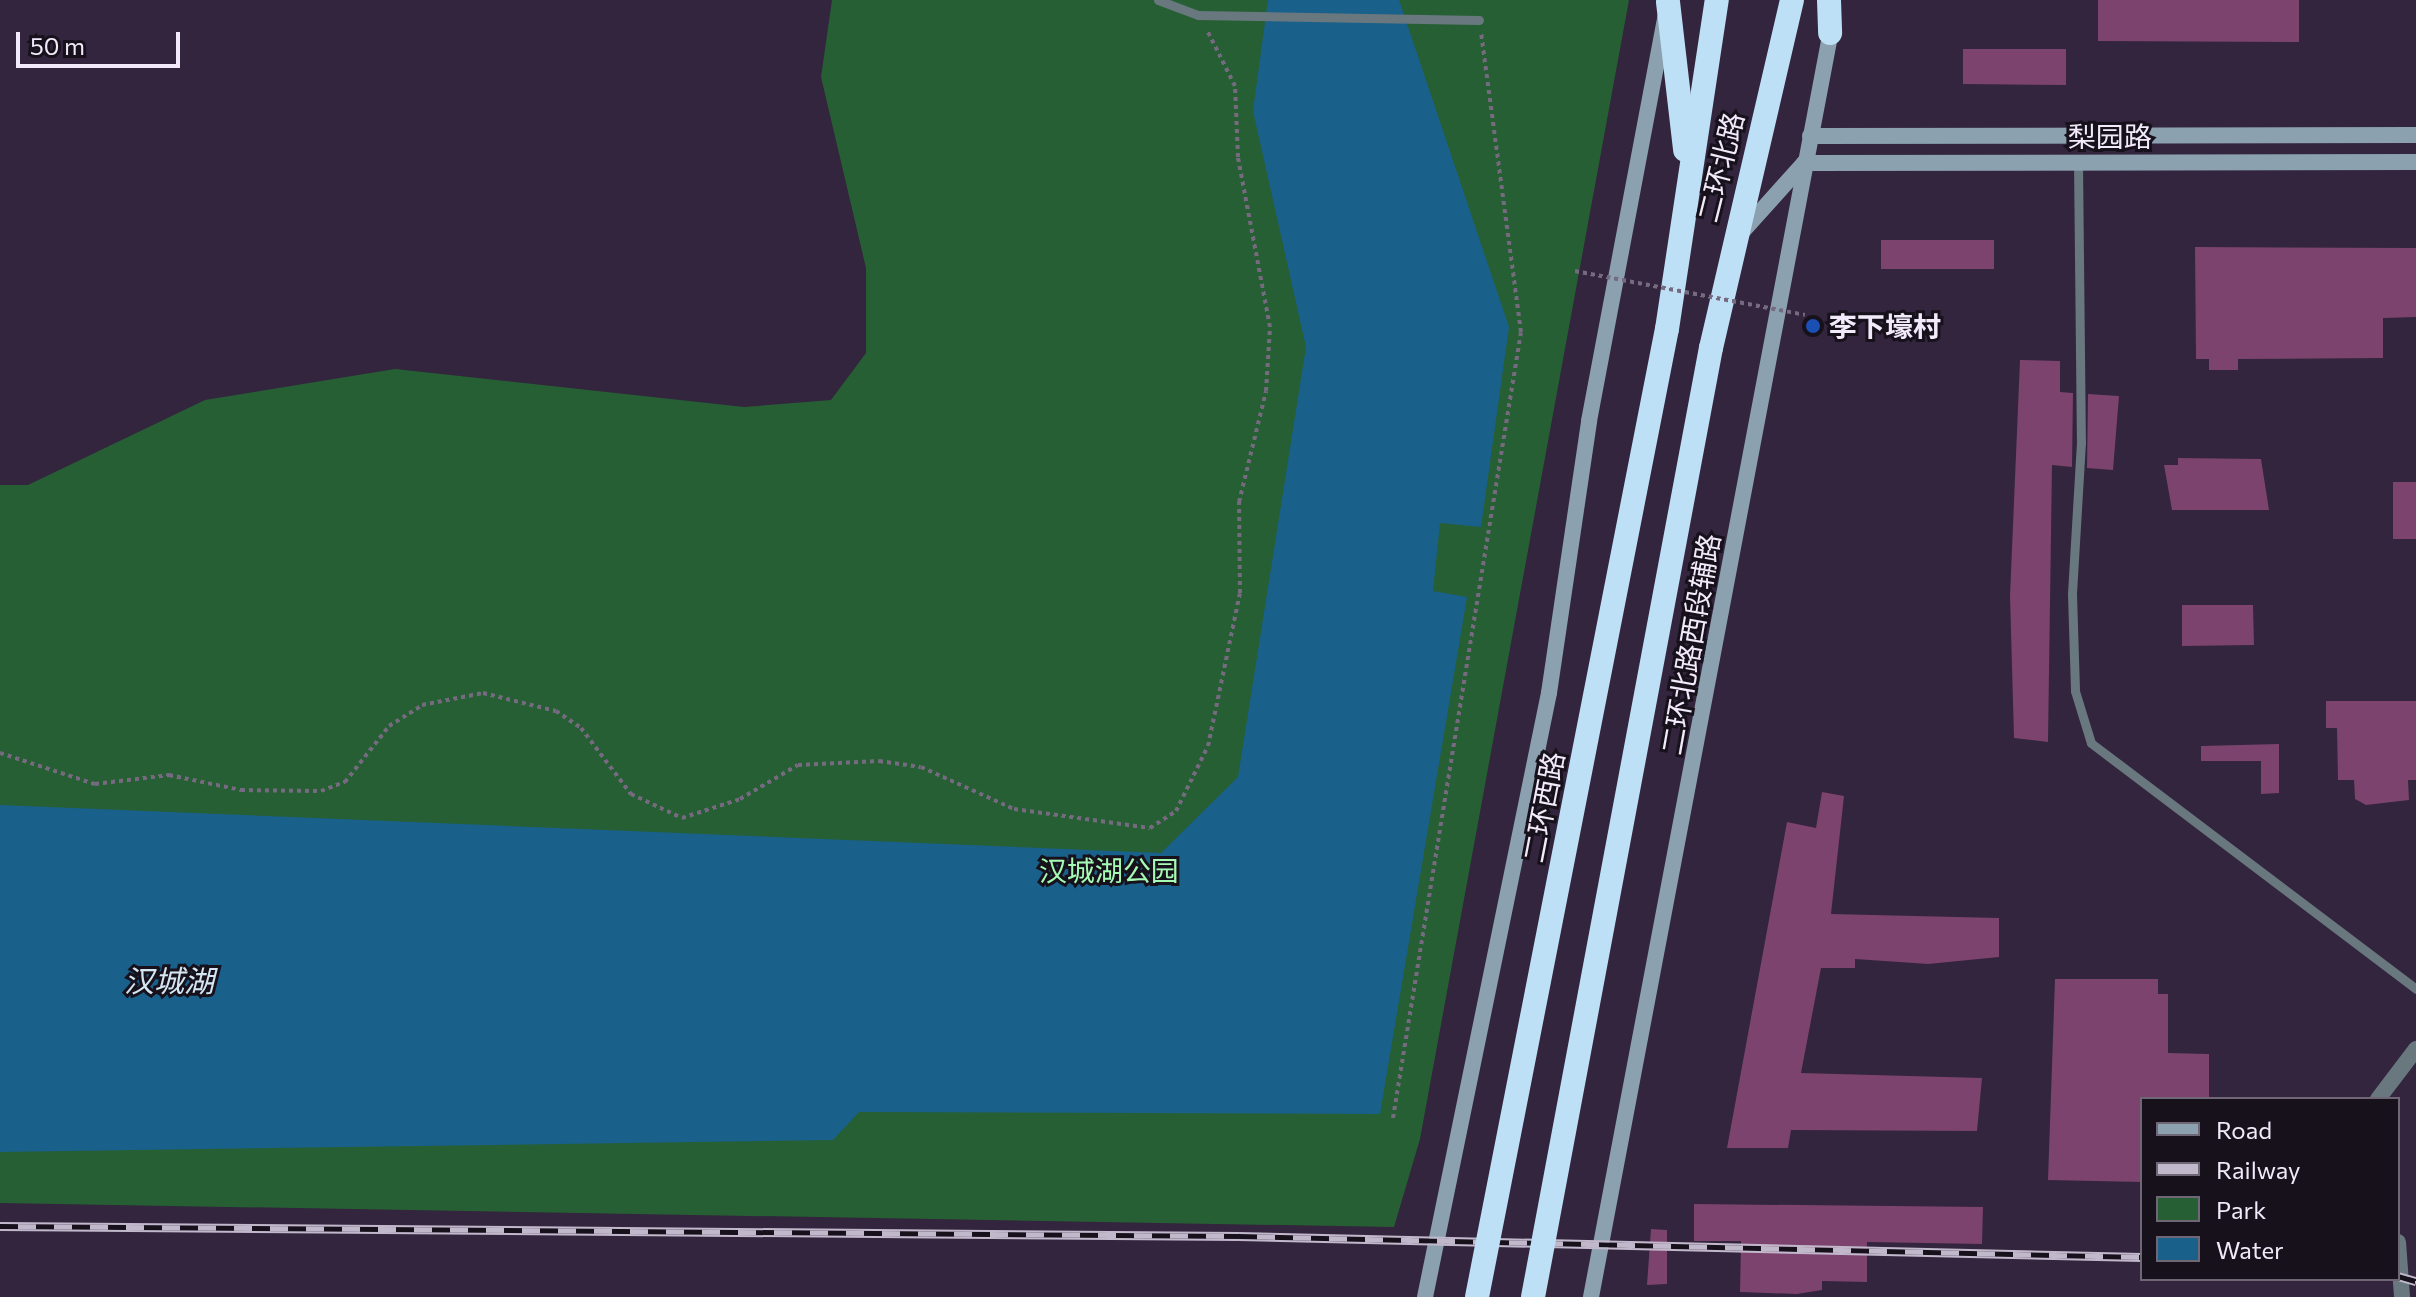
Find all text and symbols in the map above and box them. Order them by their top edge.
scale bar [20,16,184,66]
text: 50 m [30,31,85,60]
street label: 二环北路 [1690,109,1750,225]
street label: 梨园路 [2068,119,2152,153]
place label: 李下壕村 [1829,309,1941,343]
marker: 李下壕村 [1804,317,1822,335]
street label: 二环北路西段辅路 [1654,531,1726,757]
street label: 二环西路 [1516,749,1570,865]
park label: 汉城湖公园 [1039,853,1179,887]
water label: 汉城湖 [124,962,214,998]
legend [2140,1097,2400,1281]
text: Road [2216,1115,2272,1144]
text: Railway [2216,1155,2301,1184]
text: Park [2216,1195,2266,1224]
text: Water [2216,1235,2284,1264]

